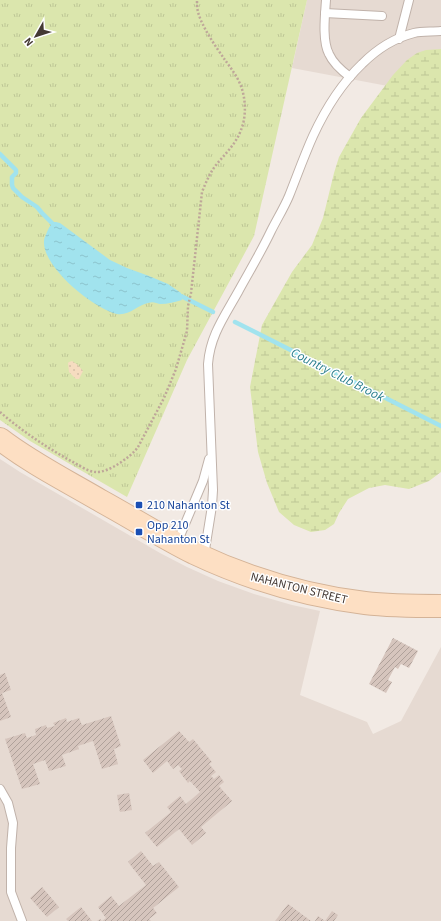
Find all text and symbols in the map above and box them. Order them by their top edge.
north arrow [16,16,56,56]
text: N [20,34,37,50]
water label: Country Club Brook [288,344,388,407]
place label: 210 Nahanton St [147,497,230,514]
marker: 210 Nahanton St [134,500,144,510]
place label: Opp 210 Nahanton St [147,517,210,548]
marker: Opp 210 Nahanton St [134,527,144,537]
street label: NAHANTON STREET [249,568,350,609]

